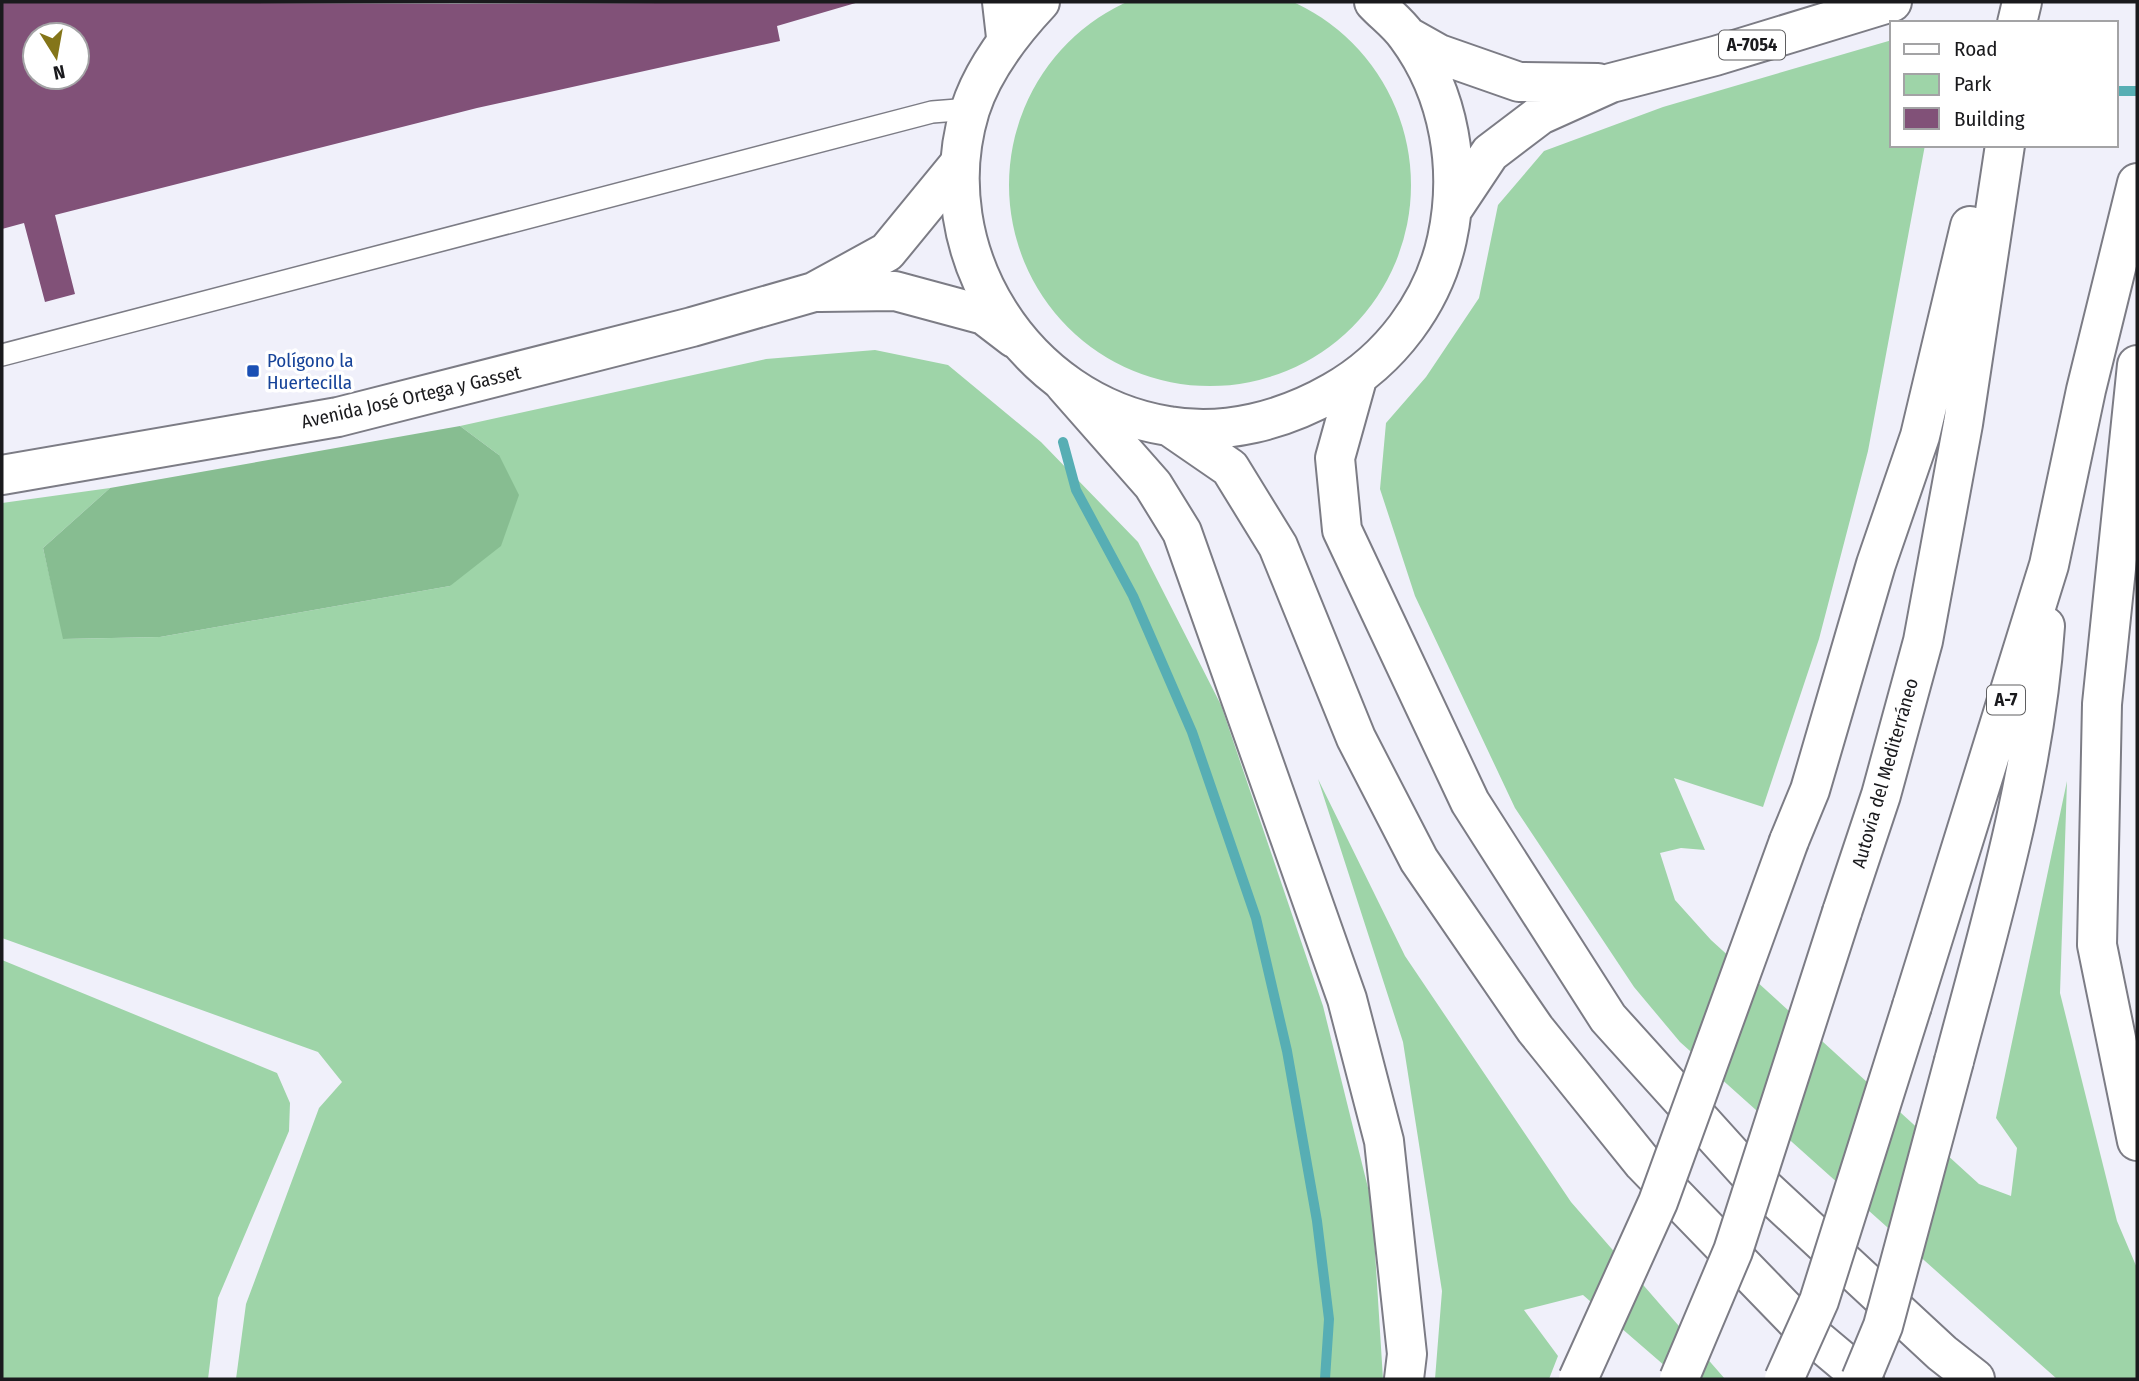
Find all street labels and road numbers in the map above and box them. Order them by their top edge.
road number: A-7054 [1719,31,1785,60]
street label: Avenida José Ortega y Gasset [299,360,524,433]
street label: Autovía del Mediterráneo [1847,675,1923,871]
road number: A-7 [1987,686,2025,714]

